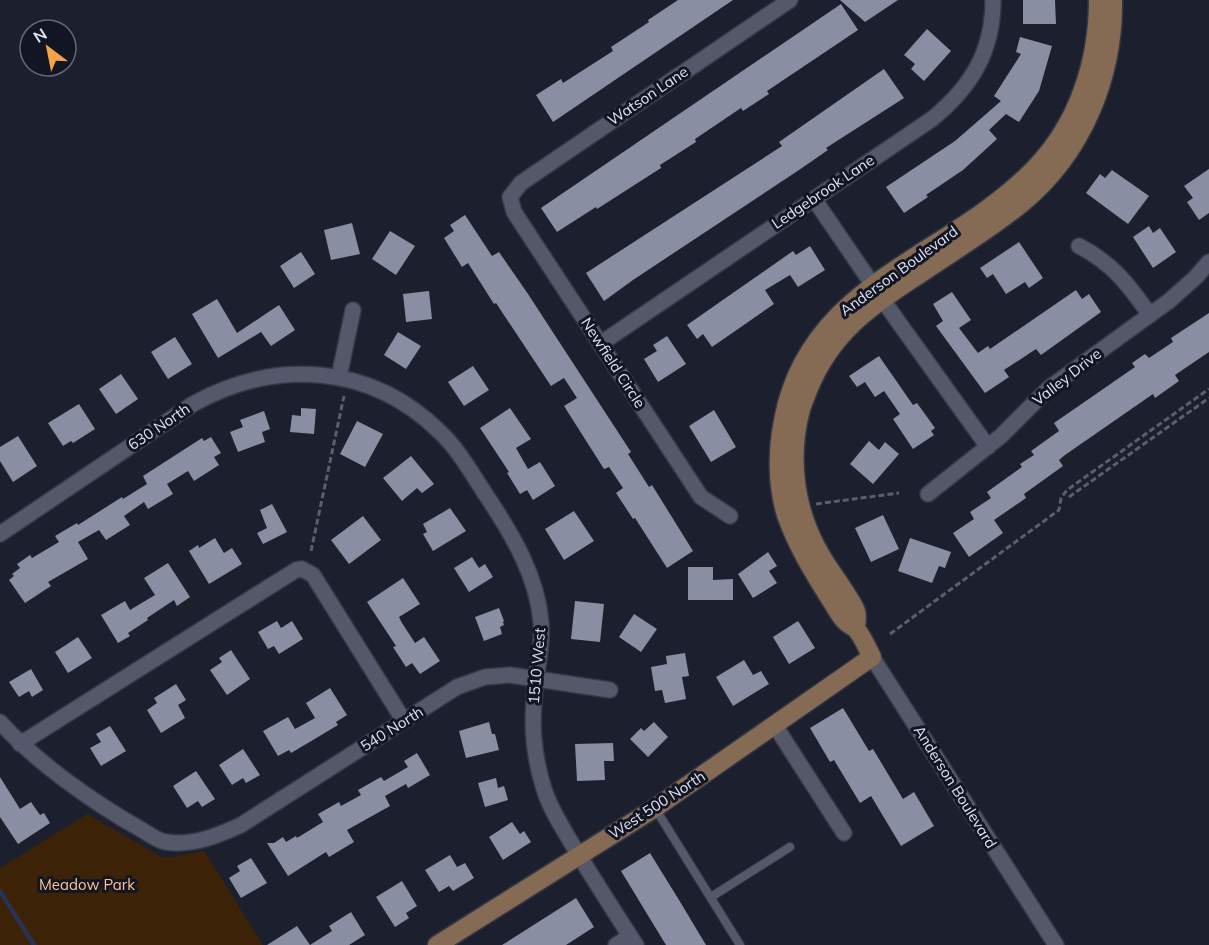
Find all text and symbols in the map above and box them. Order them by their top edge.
north arrow [18,18,78,78]
text: N [30,24,50,47]
street label: Watson Lane [604,62,692,129]
street label: Ledgebrook Lane [768,150,878,233]
street label: Anderson Boulevard [836,221,961,320]
street label: Newfield Circle [577,314,650,412]
street label: Valley Drive [1029,344,1105,409]
street label: 630 North [124,399,193,454]
street label: 1510 West [524,627,549,705]
street label: 540 North [357,702,427,755]
street label: Anderson Boulevard [910,722,1001,852]
street label: West 500 North [605,766,708,843]
park label: Meadow Park [39,875,135,894]

